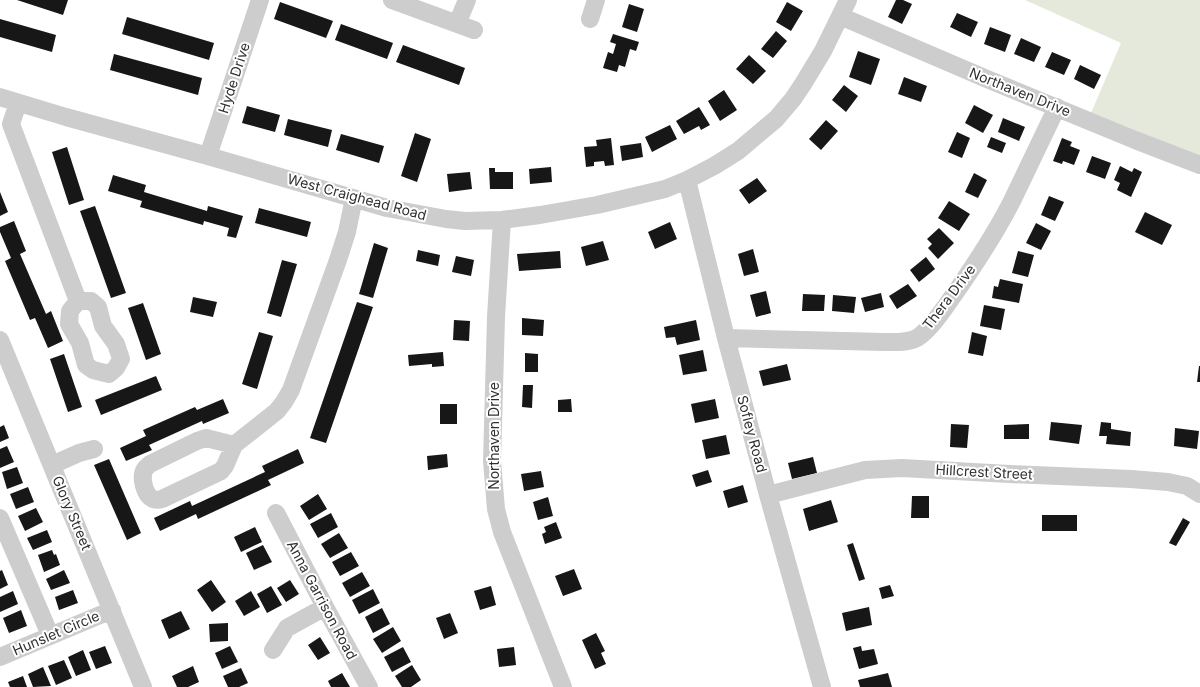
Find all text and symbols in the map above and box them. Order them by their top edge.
street label: Hyde Drive [214,40,253,115]
street label: Northaven Drive [967,63,1073,120]
street label: West Craighead Road [286,170,428,223]
street label: Thera Drive [919,261,979,333]
street label: Northaven Drive [485,382,502,490]
street label: Sofley Road [734,393,771,474]
street label: Hillcrest Street [935,460,1033,483]
street label: Glory Street [49,473,96,553]
street label: Anna Garrison Road [284,537,361,662]
street label: Hunslet Circle [10,607,102,658]

